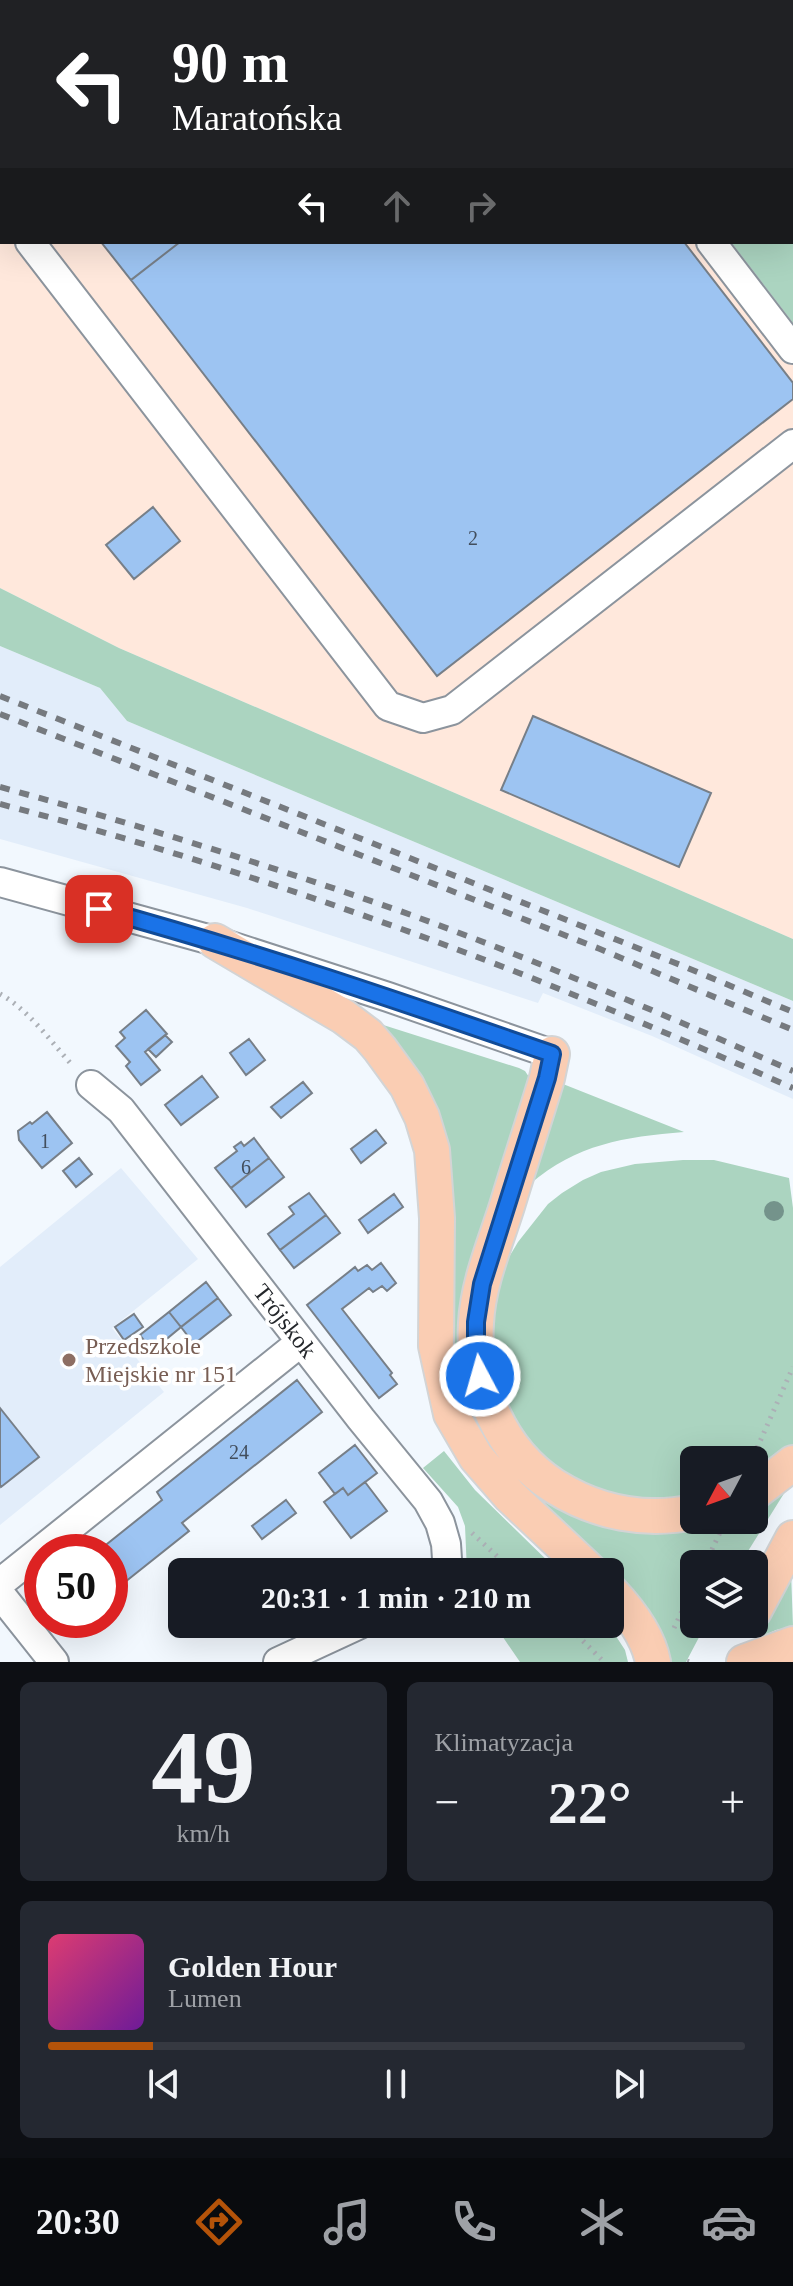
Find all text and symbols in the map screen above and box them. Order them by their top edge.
icon: left [40,32,144,136]
text: 90 m [172,32,289,94]
text: Maratońska [172,98,342,138]
icon: left [291,184,335,228]
icon: ahead [375,184,419,228]
icon: right [459,184,503,228]
house number: 2 [468,527,478,549]
pin [65,875,133,943]
icon: arrive [77,887,121,931]
house number: 1 [40,1130,50,1152]
house number: 6 [241,1156,251,1178]
street label: Trójskok [248,1279,322,1363]
place label: Przedszkole Miejskie nr 151 [85,1333,237,1387]
position arrow [438,1334,522,1418]
marker: Przedszkole Miejskie nr 151 [60,1351,78,1369]
house number: 24 [229,1441,249,1463]
north arrow [680,1446,768,1534]
map controls [680,1446,768,1638]
speed limit sign: 50 [24,1534,128,1638]
button: layers [680,1550,768,1638]
text: 20:31 · 1 min · 210 m [261,1581,531,1614]
text: 49 [151,1709,255,1824]
text: Klimatyzacja [435,1728,573,1757]
text: 22° [548,1770,632,1836]
text: − [435,1778,459,1827]
text: + [720,1778,745,1827]
text: km/h [177,1819,230,1848]
text: Golden Hour [168,1950,337,1983]
text: Lumen [168,1984,242,2013]
icon: previous [142,2062,186,2106]
icon: pause [374,2062,418,2106]
icon: next [607,2062,651,2106]
icon: directions [191,2194,247,2250]
icon: music [319,2194,375,2250]
icon: phone [446,2194,502,2250]
icon: climate [574,2194,630,2250]
icon: car [701,2194,757,2250]
text: 20:30 [36,2202,120,2242]

